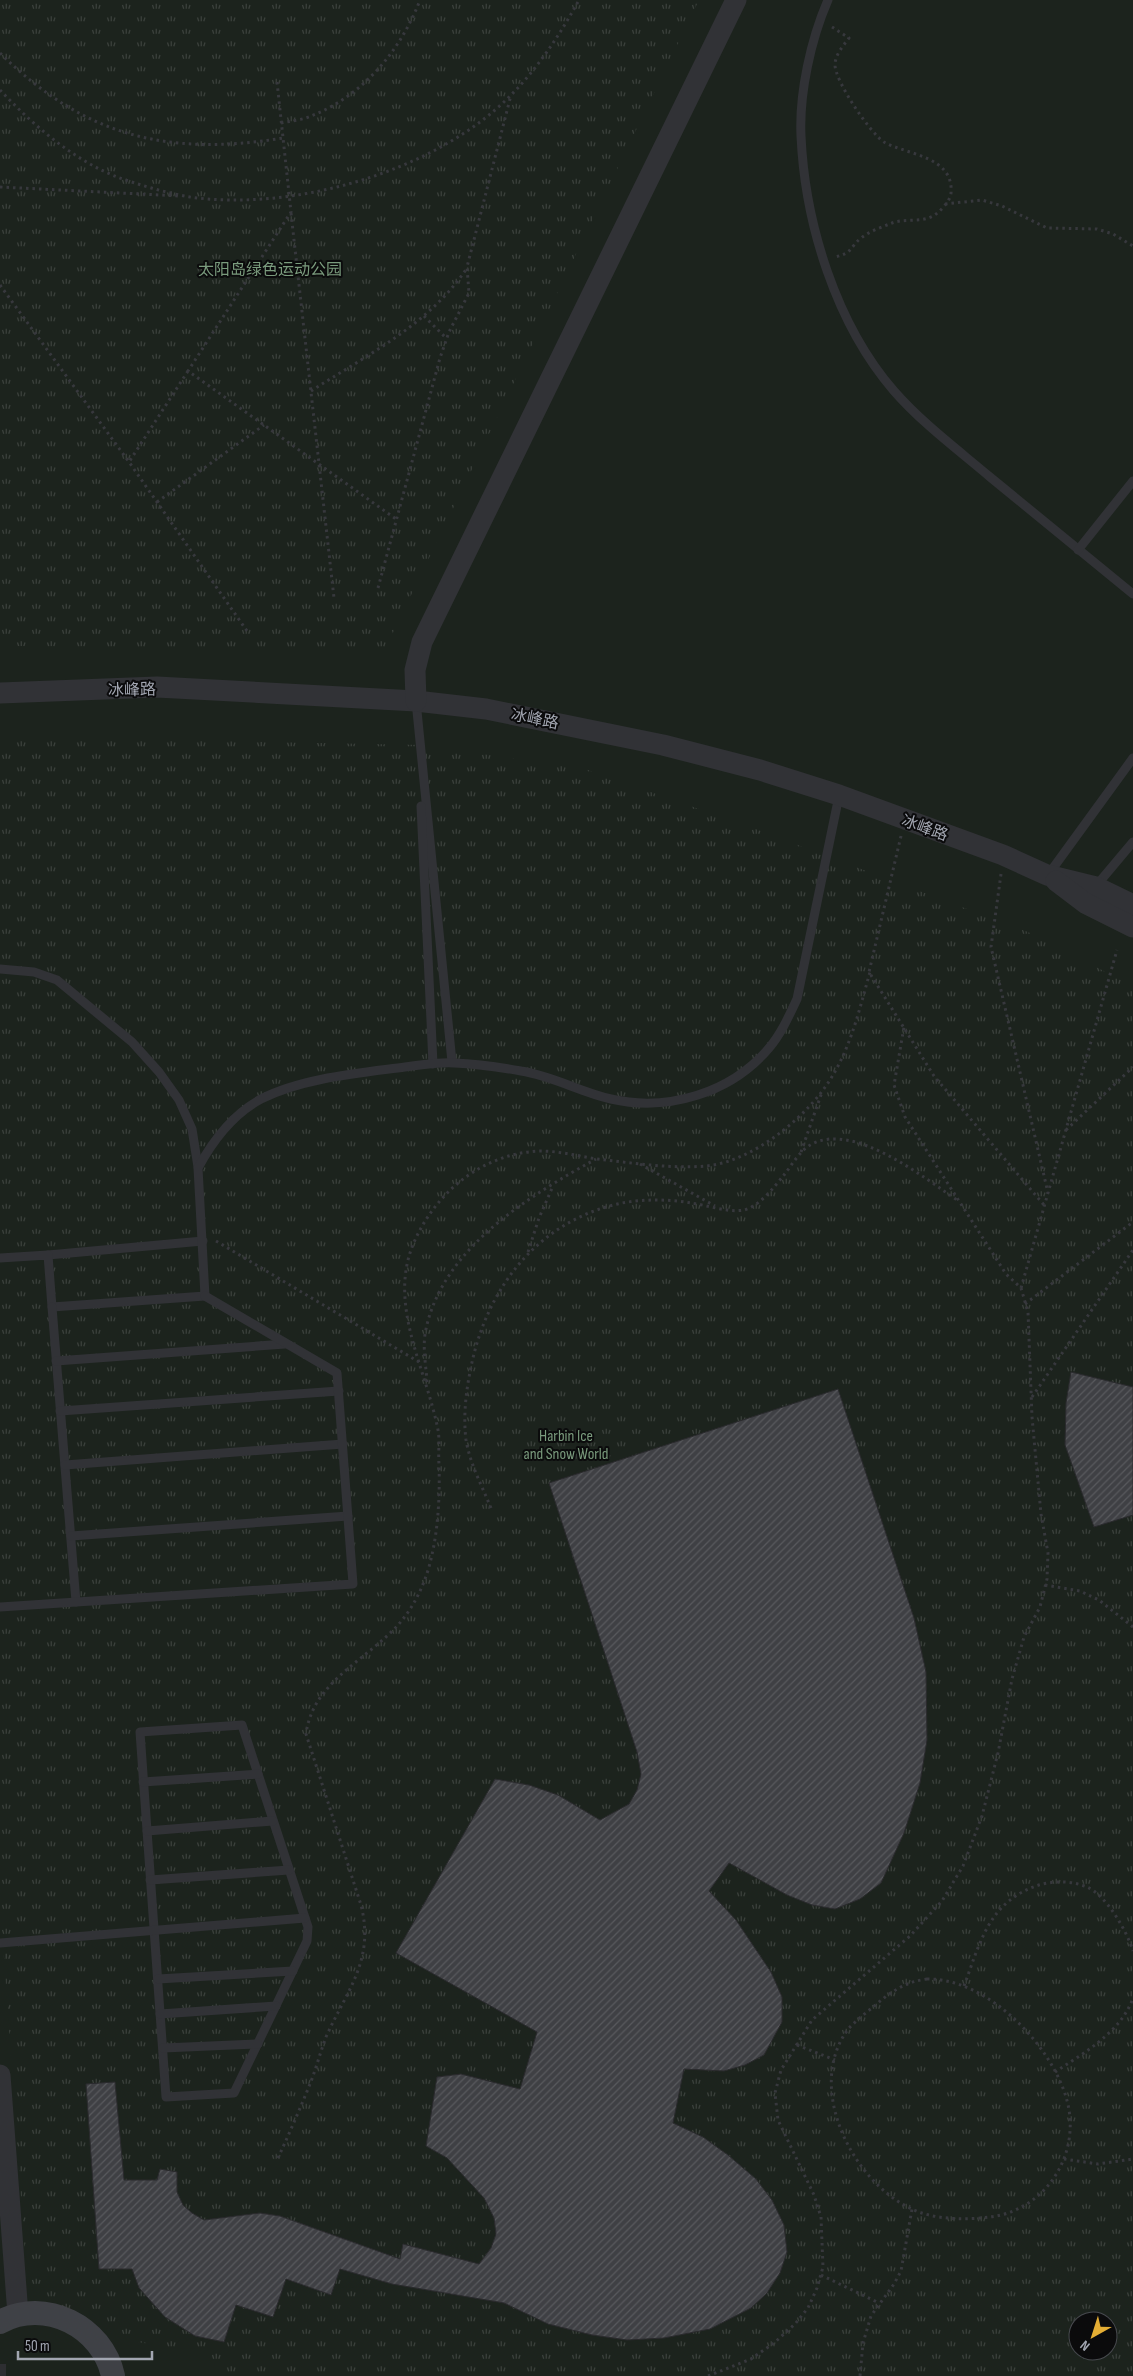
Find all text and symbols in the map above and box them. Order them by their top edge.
park label: 太阳岛绿色运动公园 [198,261,342,280]
street label: 冰峰路 [108,681,156,700]
street label: 冰峰路 [509,706,560,733]
street label: 冰峰路 [899,811,950,846]
park label: Harbin Ice and Snow World [523,1427,609,1464]
north arrow [1068,2311,1118,2361]
scale bar [18,2328,151,2360]
text: 50 m [25,2337,50,2356]
text: N [1077,2337,1093,2355]

